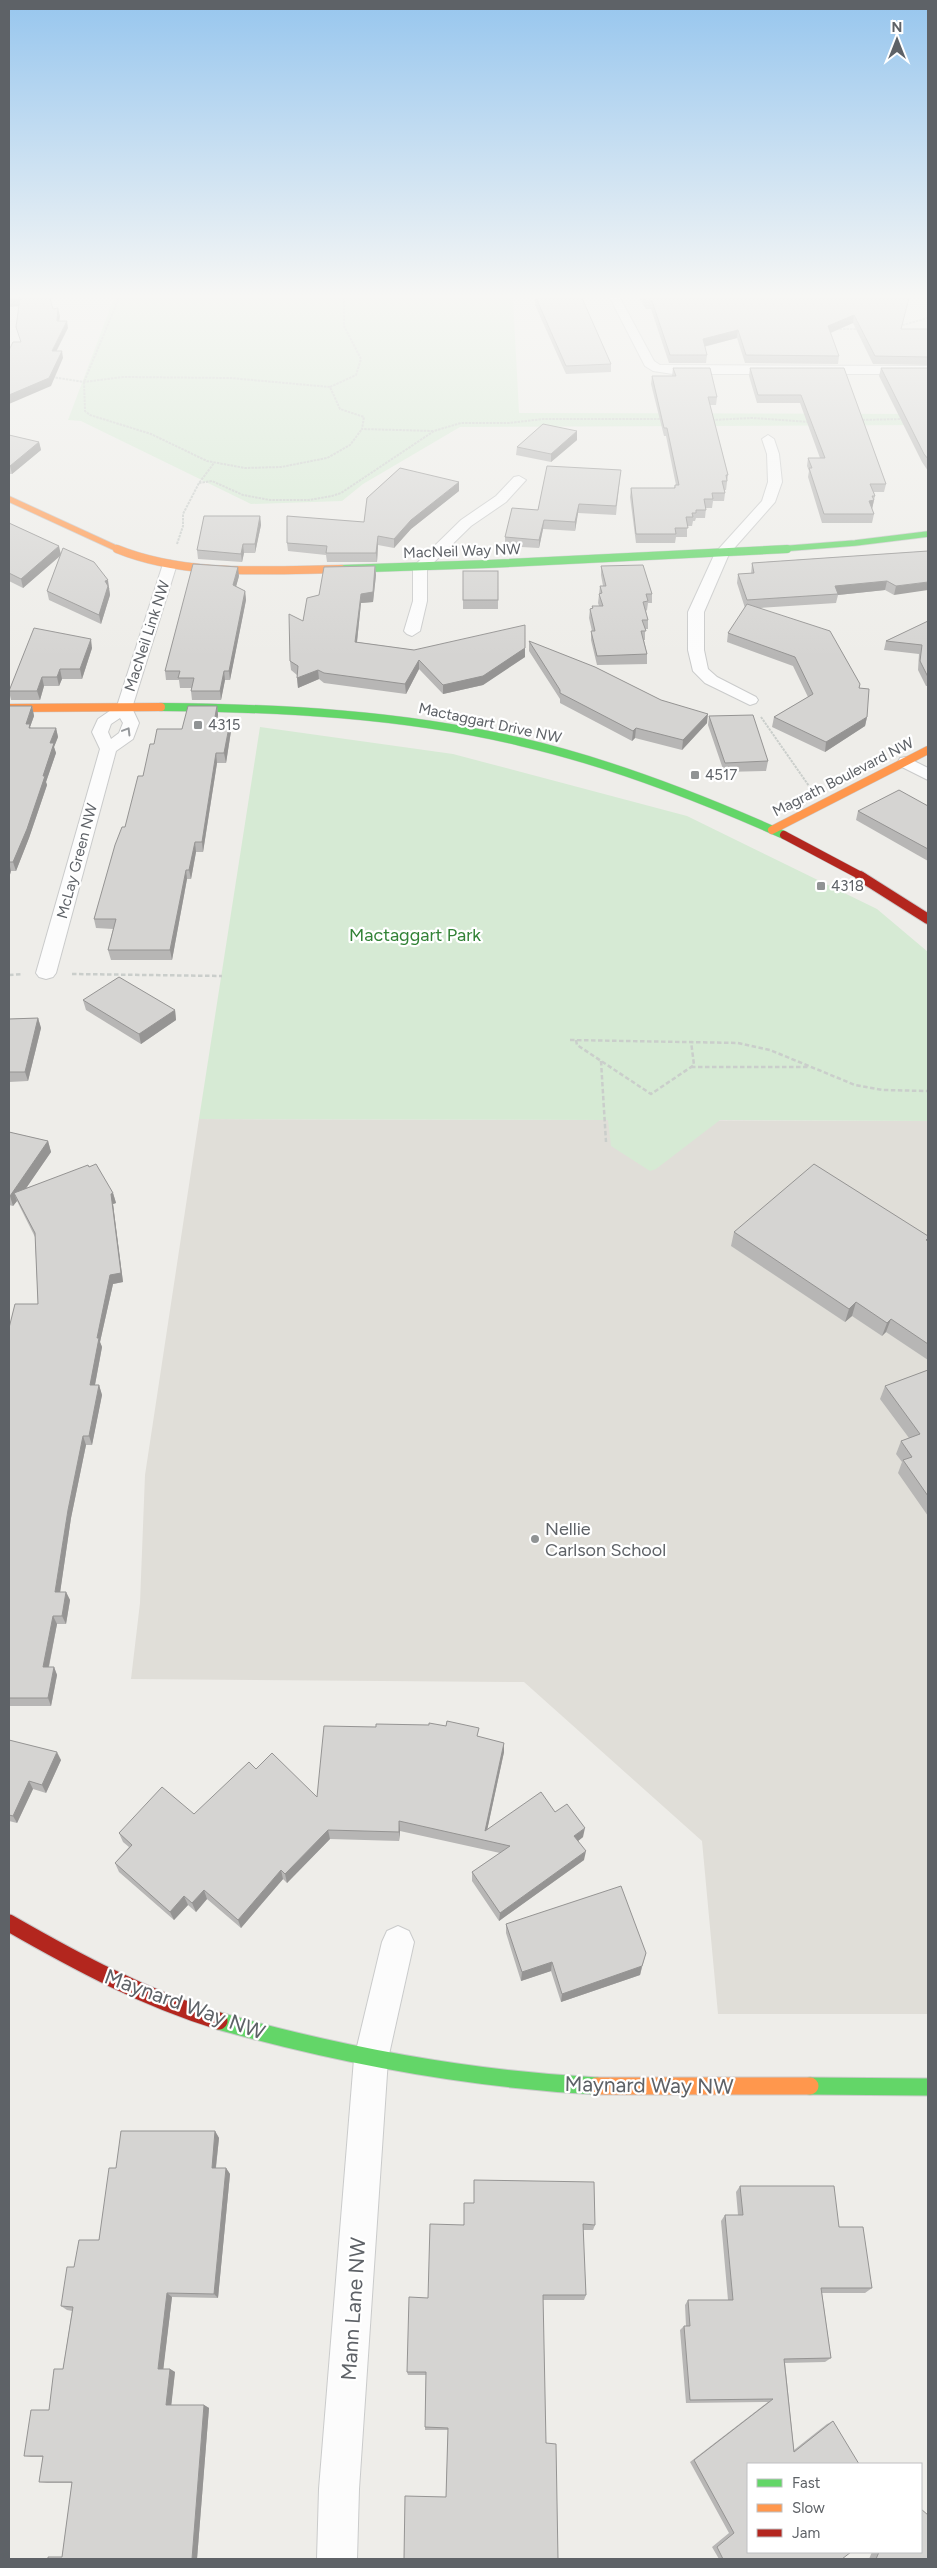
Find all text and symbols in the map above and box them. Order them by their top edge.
north arrow [872,15,922,65]
text: N [892,19,902,36]
street label: MacNeil Way NW [403,540,522,562]
street label: MacNeil Link NW [121,578,174,694]
street label: Mactaggart Drive NW [417,699,564,747]
place label: 4315 [208,716,240,734]
marker: 4315 [192,719,204,731]
one-way arrow [121,728,131,737]
street label: Magrath Boulevard NW [769,733,917,820]
place label: 4517 [705,766,737,784]
marker: 4517 [689,769,701,781]
street label: McLay Green NW [53,801,101,921]
place label: 4318 [831,877,864,895]
marker: 4318 [815,880,827,892]
park label: Mactaggart Park [349,924,481,946]
place label: Nellie Carlson School [545,1518,666,1561]
marker: Nellie Carlson School [529,1533,541,1545]
street label: Maynard Way NW [101,1963,269,2045]
street label: Maynard Way NW [564,2071,734,2099]
street label: Mann Lane NW [336,2237,370,2381]
legend [747,2463,922,2553]
text: Fast [792,2474,821,2492]
text: Slow [792,2499,825,2517]
text: Jam [792,2524,820,2542]

